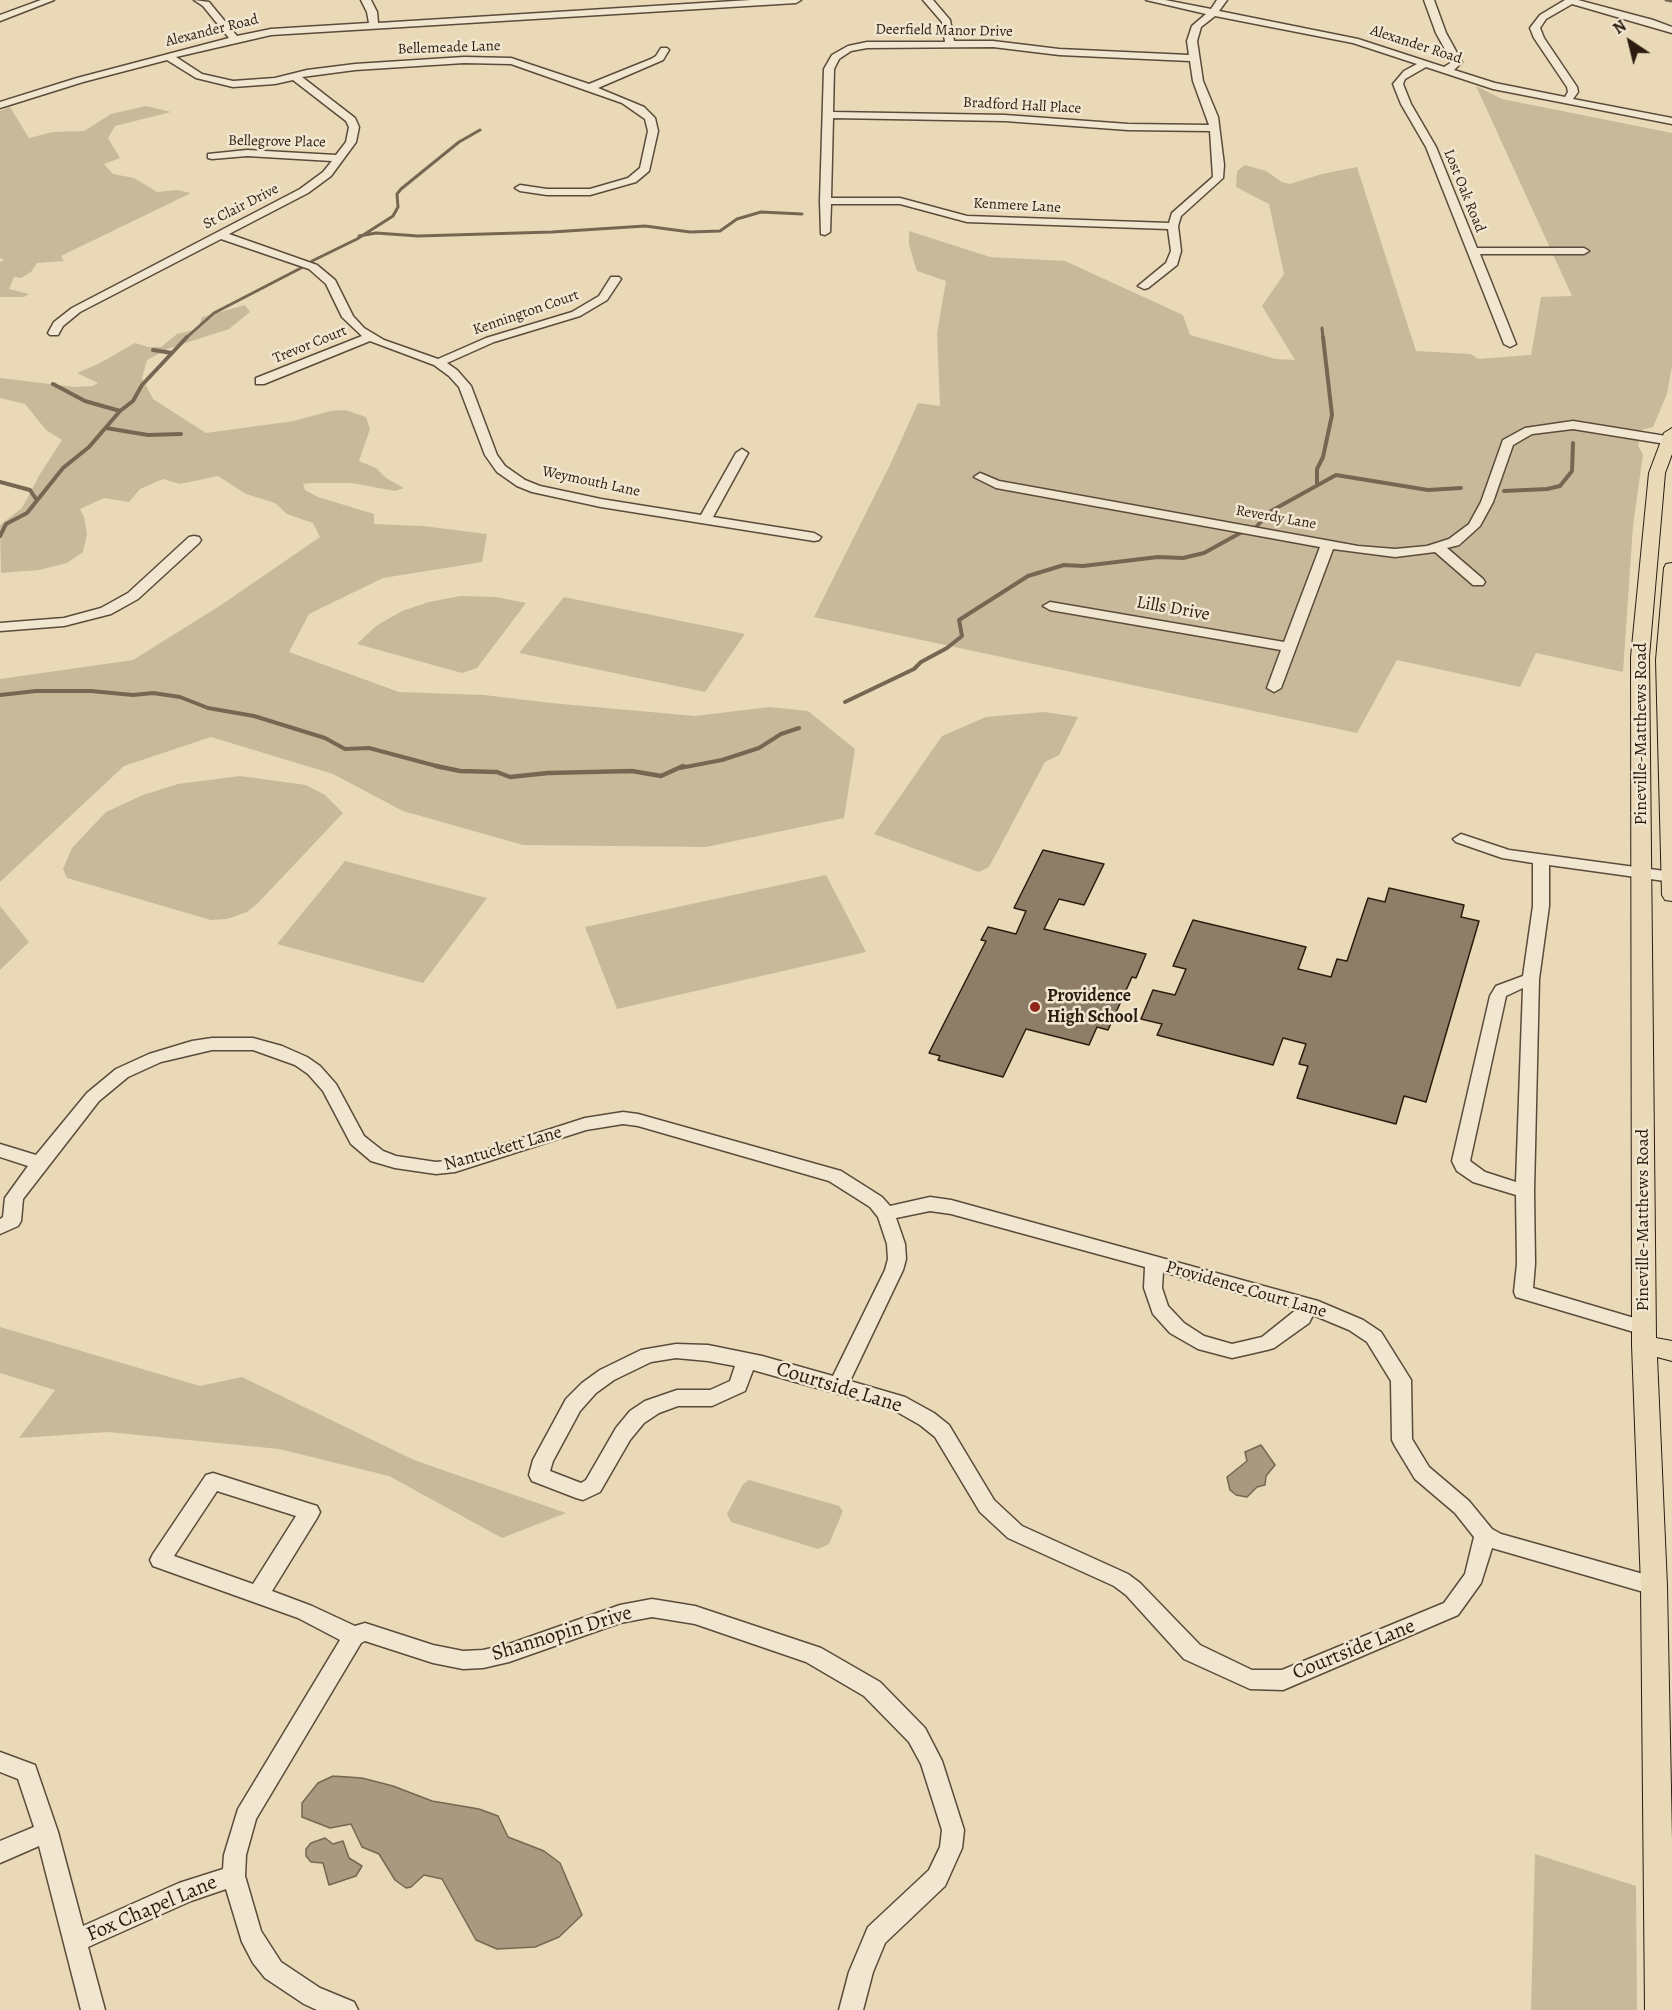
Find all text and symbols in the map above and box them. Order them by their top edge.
street label: Alexander Road [164,11,260,51]
north arrow [1600,12,1660,72]
text: N [1609,15,1631,40]
street label: Deerfield Manor Drive [875,21,1013,41]
street label: Alexander Road [1368,22,1464,68]
street label: Bellemeade Lane [397,37,501,59]
street label: Bradford Hall Place [962,94,1082,118]
street label: Bellegrove Place [228,132,326,152]
street label: Lost Oak Road [1439,147,1489,235]
street label: St Clair Drive [200,180,282,234]
street label: Kenmere Lane [973,195,1061,217]
street label: Kennington Court [471,286,581,340]
street label: Trevor Court [270,322,350,368]
street label: Weymouth Lane [540,463,642,501]
street label: Reverdy Lane [1234,502,1318,534]
street label: Lills Drive [1135,592,1211,626]
street label: Pineville-Matthews Road [1631,643,1653,825]
place label: Providence High School [1047,986,1138,1028]
marker: Providence High School [1028,1000,1042,1014]
street label: Nantuckett Lane [442,1122,564,1176]
street label: Pineville-Matthews Road [1633,1129,1655,1311]
street label: Providence Court Lane [1163,1257,1329,1323]
street label: Courtside Lane [773,1357,905,1419]
street label: Shannopin Drive [489,1601,635,1667]
street label: Courtside Lane [1289,1614,1419,1686]
street label: Fox Chapel Lane [83,1870,221,1948]

